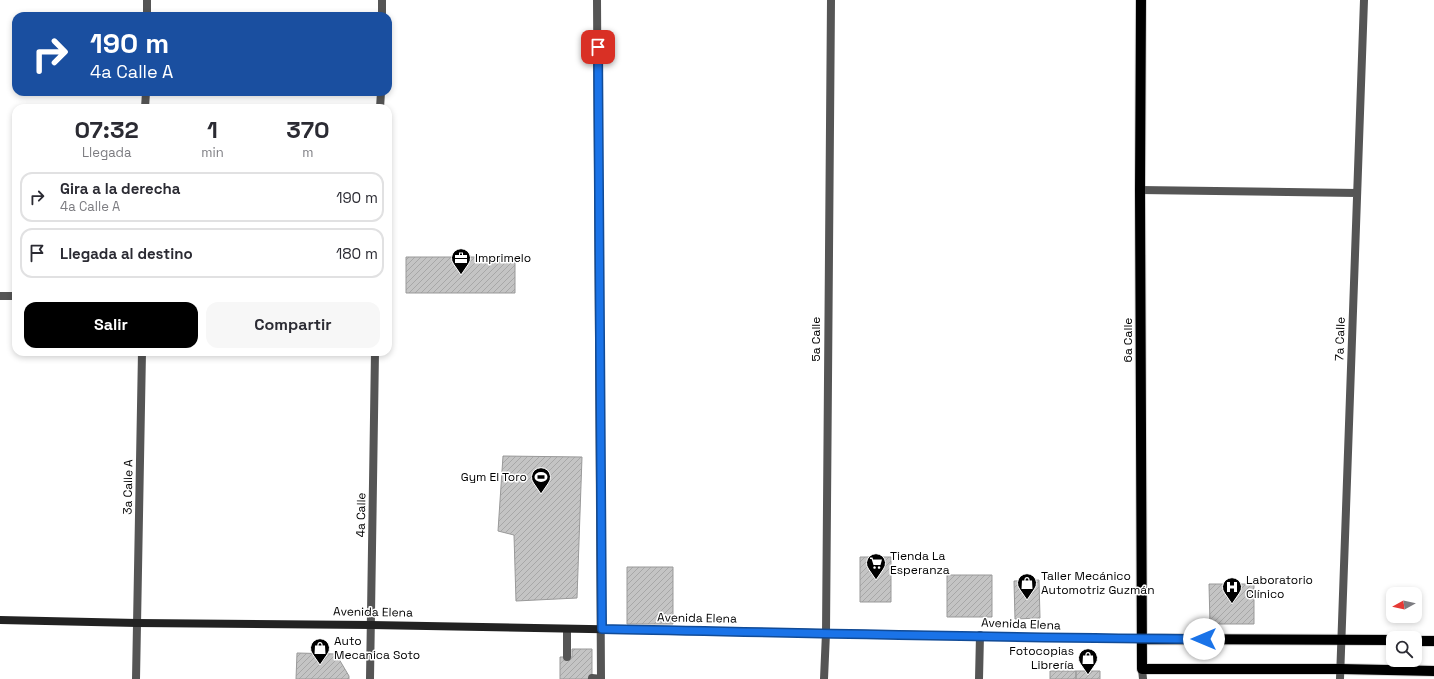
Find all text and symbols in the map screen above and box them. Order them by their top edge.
text: 190 m [90,25,169,61]
icon: right [24,28,76,80]
pin [581,30,615,64]
icon: arrive [587,36,609,58]
text: 4a Calle A [90,60,173,83]
text: 07:32 [74,114,139,145]
text: 1 [207,114,218,145]
text: 370 [286,114,329,145]
text: Llegada [82,144,131,161]
text: min [201,144,224,161]
text: m [302,144,313,161]
text: Gira a la derecha [60,179,180,198]
icon: right [26,186,48,208]
text: 190 m [336,188,378,207]
text: 4a Calle A [60,198,120,215]
icon: arrive [26,242,48,264]
text: Llegada al destino [60,244,193,263]
text: 180 m [336,244,378,263]
office icon: Imprimelo [450,247,472,275]
place label: Imprimelo [475,250,531,266]
button: Salir [24,302,198,348]
button: Compartir [206,302,380,348]
street label: 5a Calle [808,317,824,361]
street label: 7a Calle [1331,317,1349,361]
street label: 6a Calle [1120,318,1136,362]
street label: 3a Calle A [120,459,136,515]
sports icon: Gym El Toro [530,466,552,494]
place label: Gym El Toro [461,469,527,485]
street label: 4a Calle [353,492,369,538]
place label: Tienda La Esperanza [890,548,950,578]
supermarket icon: Tienda La Esperanza [865,552,887,580]
place label: Taller Mecánico Automotriz Guzmán [1041,568,1155,598]
shop icon: Taller Mecánico Automotriz Guzmán [1016,572,1038,600]
place label: Laboratorio Clínico [1246,572,1313,602]
hospital icon: Laboratorio Clínico [1221,576,1243,604]
north arrow [1386,587,1422,623]
map controls [1386,587,1422,667]
street label: Avenida Elena [333,603,413,621]
street label: Avenida Elena [657,609,737,627]
street label: Avenida Elena [981,615,1061,633]
position arrow [1183,618,1225,660]
button: search [1386,631,1422,667]
place label: Auto Mecanica Soto [334,633,420,663]
shop icon: Auto Mecanica Soto [309,637,331,665]
place label: Fotocopias Librería [1009,643,1074,673]
shop icon: Fotocopias Librería [1077,647,1099,675]

